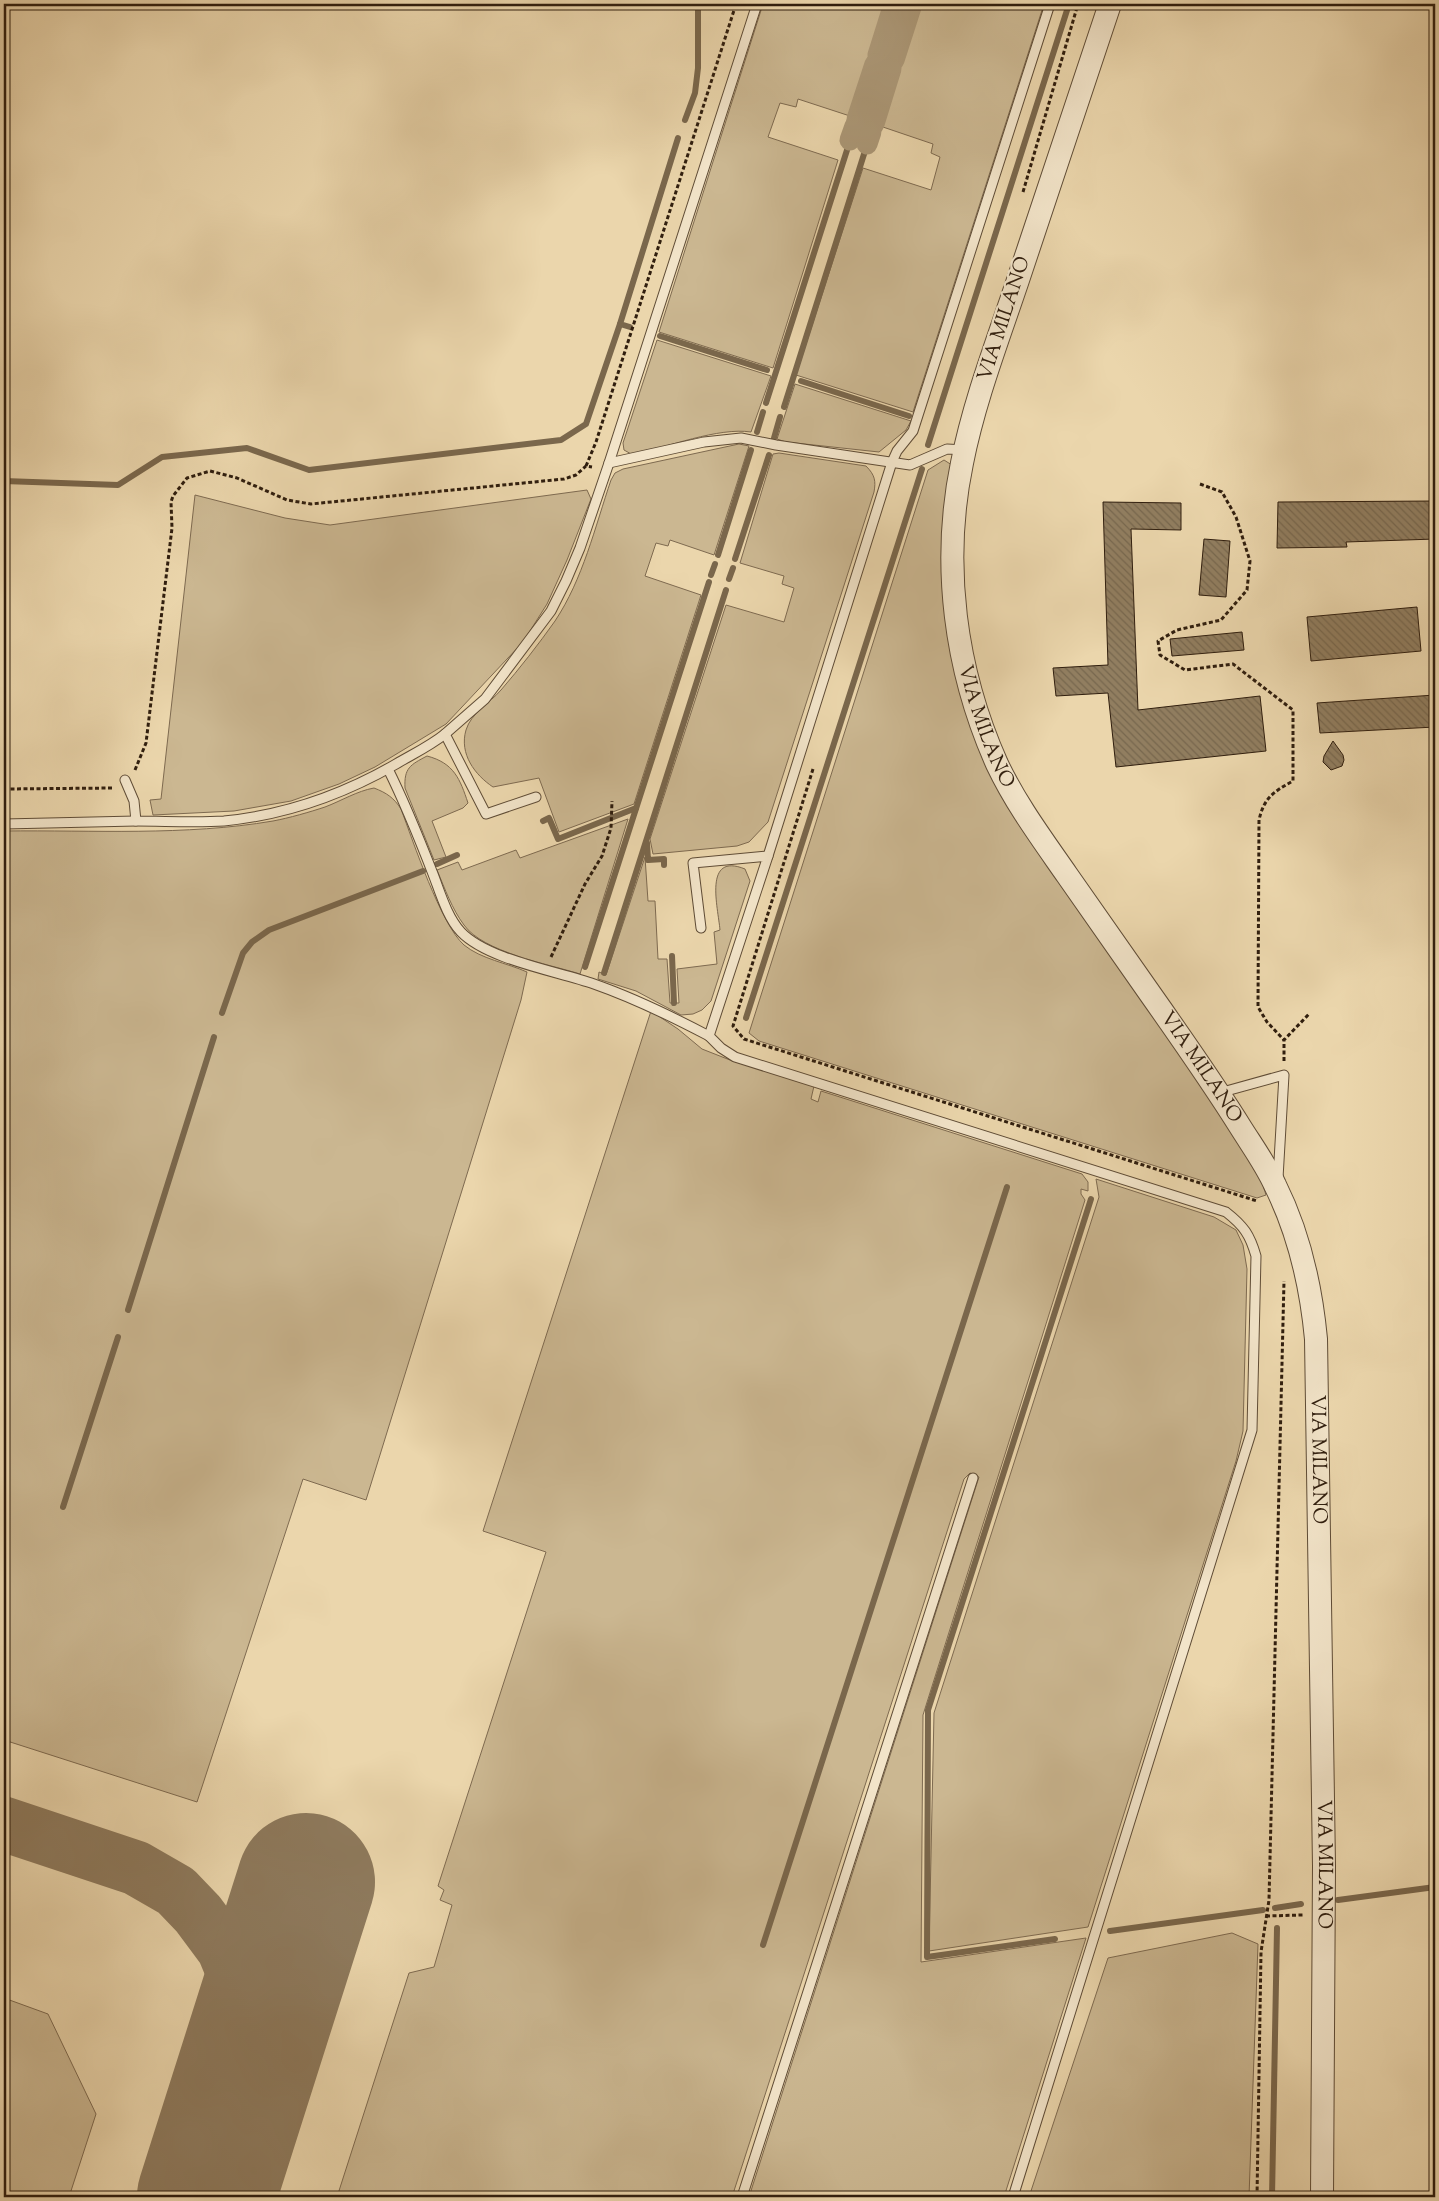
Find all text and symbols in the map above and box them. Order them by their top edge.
street label: VIA MILANO [971,253,1039,385]
street label: VIA MILANO [950,662,1021,793]
street label: VIA MILANO [1152,1005,1249,1129]
street label: VIA MILANO [1302,1394,1333,1524]
street label: VIA MILANO [1308,1799,1339,1929]

